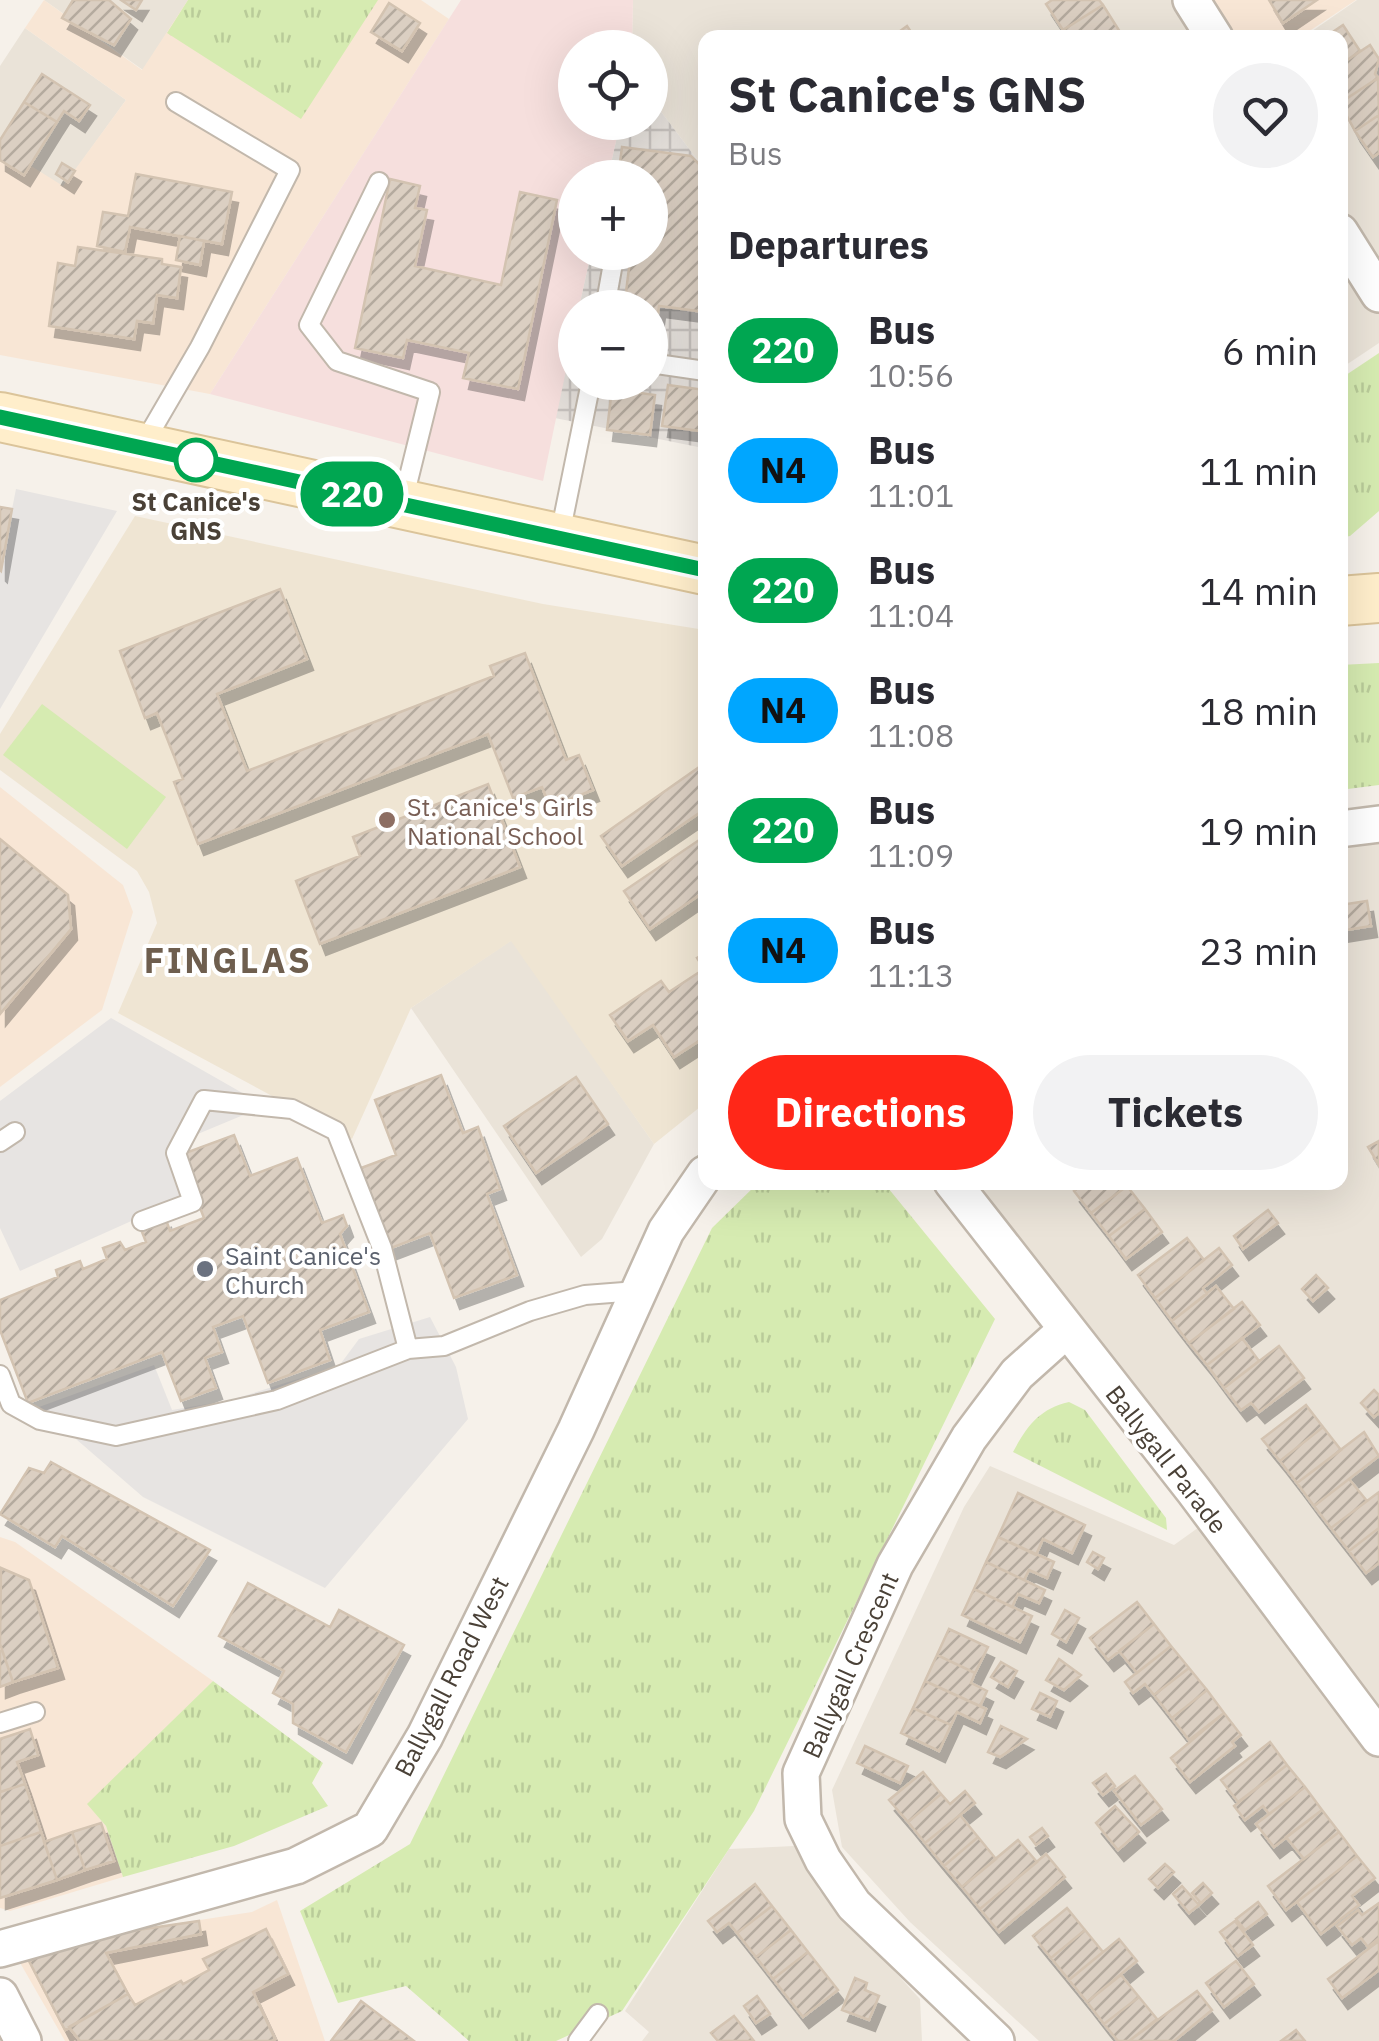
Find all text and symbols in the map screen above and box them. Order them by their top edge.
map controls [558,30,668,400]
button: locate [558,30,668,140]
text: St Canice's GNS [728,63,1087,125]
button: heart [1213,63,1318,168]
text: Bus [728,132,783,174]
button: + [558,160,668,270]
text: Departures [728,220,929,269]
button: − [558,290,668,400]
text: Bus [868,305,935,354]
text: 6 min [1222,326,1318,375]
text: 220 [751,327,815,373]
text: 10:56 [868,354,954,396]
text: Bus [868,425,935,474]
marker: St Canice's GNS [175,439,217,481]
text: 11 min [1199,446,1318,495]
text: N4 [760,447,806,493]
line badge: 220 [294,462,410,526]
text: 220 [320,471,384,517]
text: 11:01 [868,474,954,516]
place label: St Canice's GNS [131,485,261,547]
text: Bus [868,545,935,594]
text: 14 min [1199,566,1318,615]
text: 220 [751,567,815,613]
text: 11:04 [868,594,954,636]
text: Bus [868,665,935,714]
text: 18 min [1199,686,1318,735]
text: N4 [760,687,806,733]
text: 11:08 [868,714,954,756]
text: Bus [868,785,935,834]
place label: St. Canice's Girls National School [407,790,594,852]
text: 19 min [1199,806,1318,855]
text: 220 [751,807,815,853]
marker: St. Canice's Girls National School [376,809,398,831]
text: 11:09 [868,834,954,876]
text: Bus [868,905,935,954]
text: 23 min [1199,926,1318,975]
text: N4 [760,927,806,973]
district label: FINGLAS [144,937,312,983]
text: 11:13 [868,954,954,996]
button: Directions [728,1055,1013,1170]
button: Tickets [1033,1055,1318,1170]
place label: Saint Canice's Church [225,1239,381,1301]
marker: Saint Canice's Church [194,1258,216,1280]
street label: Ballygall Parade [1099,1378,1235,1540]
street label: Ballygall Crescent [794,1567,906,1763]
street label: Ballygall Road West [386,1570,516,1782]

